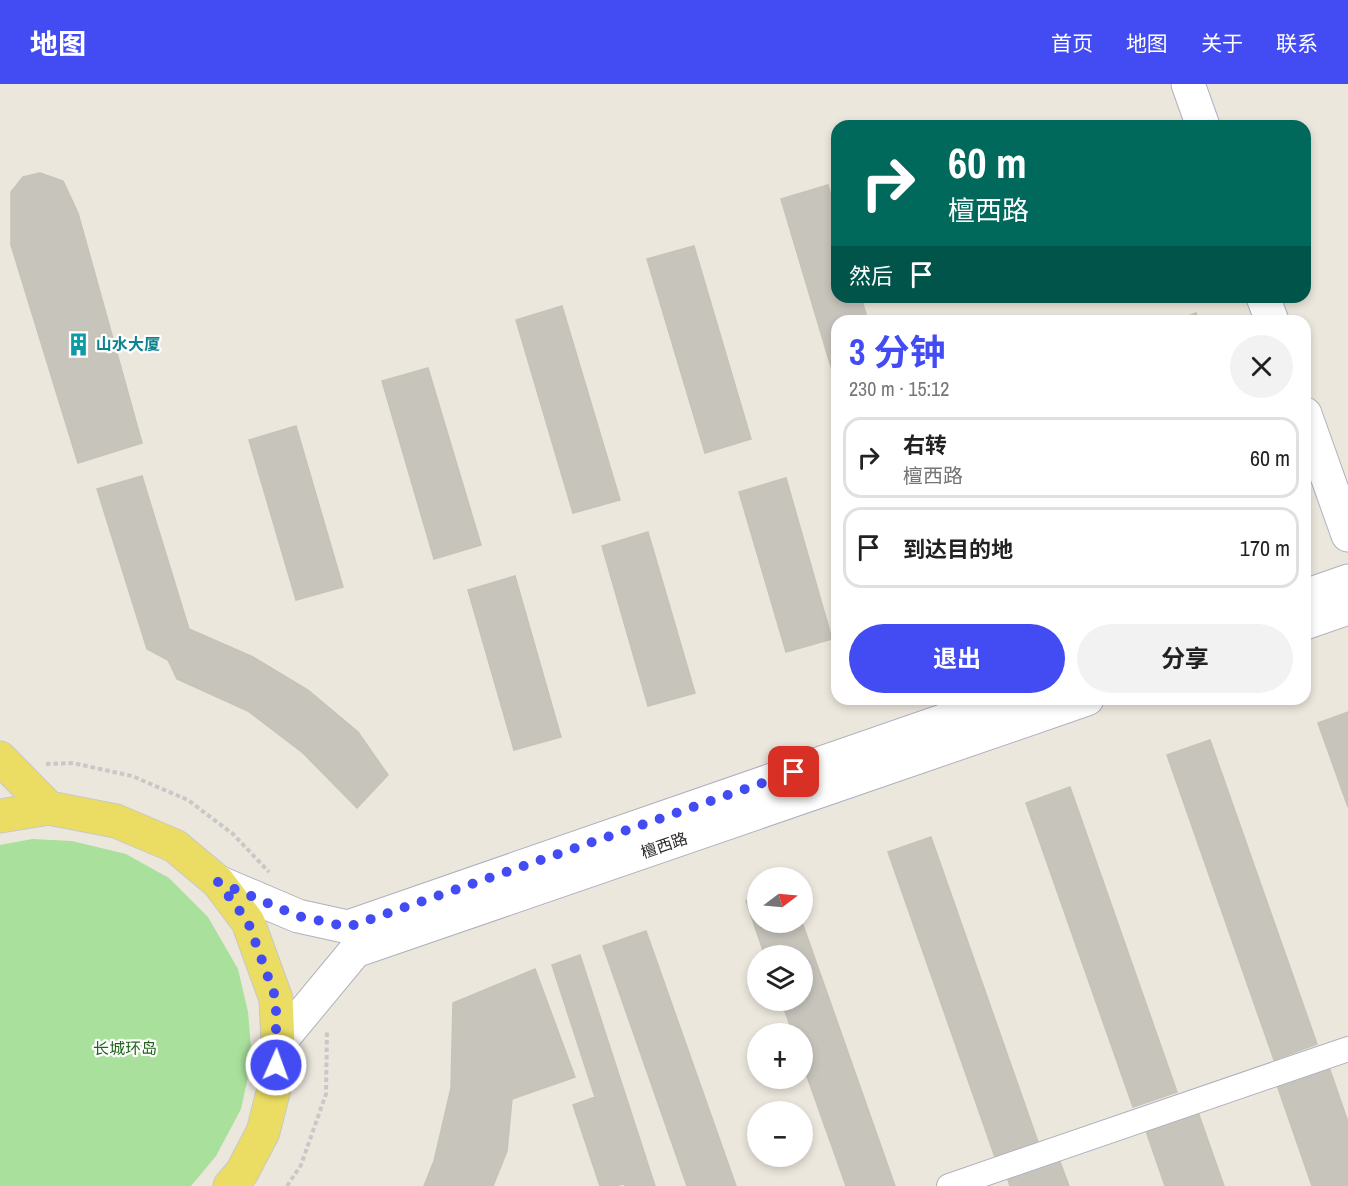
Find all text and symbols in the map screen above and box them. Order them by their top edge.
text: 地图 [30,25,86,63]
text: 首页 [1051,29,1093,58]
text: 地图 [1126,29,1168,58]
text: 关于 [1201,29,1243,58]
text: 联系 [1276,29,1318,58]
text: 60 m [948,135,1027,191]
icon: right [849,144,927,222]
text: 檀西路 [948,192,1029,228]
icon: arrive [905,258,938,291]
text: 然后 [849,261,893,291]
text: 3 分钟 [849,328,946,376]
building icon: 山水大厦 [65,331,91,357]
place label: 山水大厦 [96,333,160,355]
button: close [1230,335,1293,398]
text: 230 m · 15:12 [849,375,949,402]
text: 右转 [903,430,947,460]
icon: right [852,441,885,474]
text: 60 m [1250,443,1290,473]
text: 檀西路 [903,462,963,489]
icon: arrive [852,531,885,564]
text: 170 m [1240,533,1290,563]
text: 到达目的地 [903,534,1013,564]
button: 退出 [849,624,1065,693]
button: 分享 [1077,624,1293,693]
pin [768,746,819,797]
icon: arrive [777,755,810,788]
street label: 檀西路 [638,827,690,863]
north arrow [747,867,813,933]
map controls [747,867,813,1167]
button: layers [747,945,813,1011]
button: + [747,1023,813,1089]
position arrow [244,1033,308,1097]
park label: 长城环岛 [93,1037,157,1059]
button: − [747,1101,813,1167]

